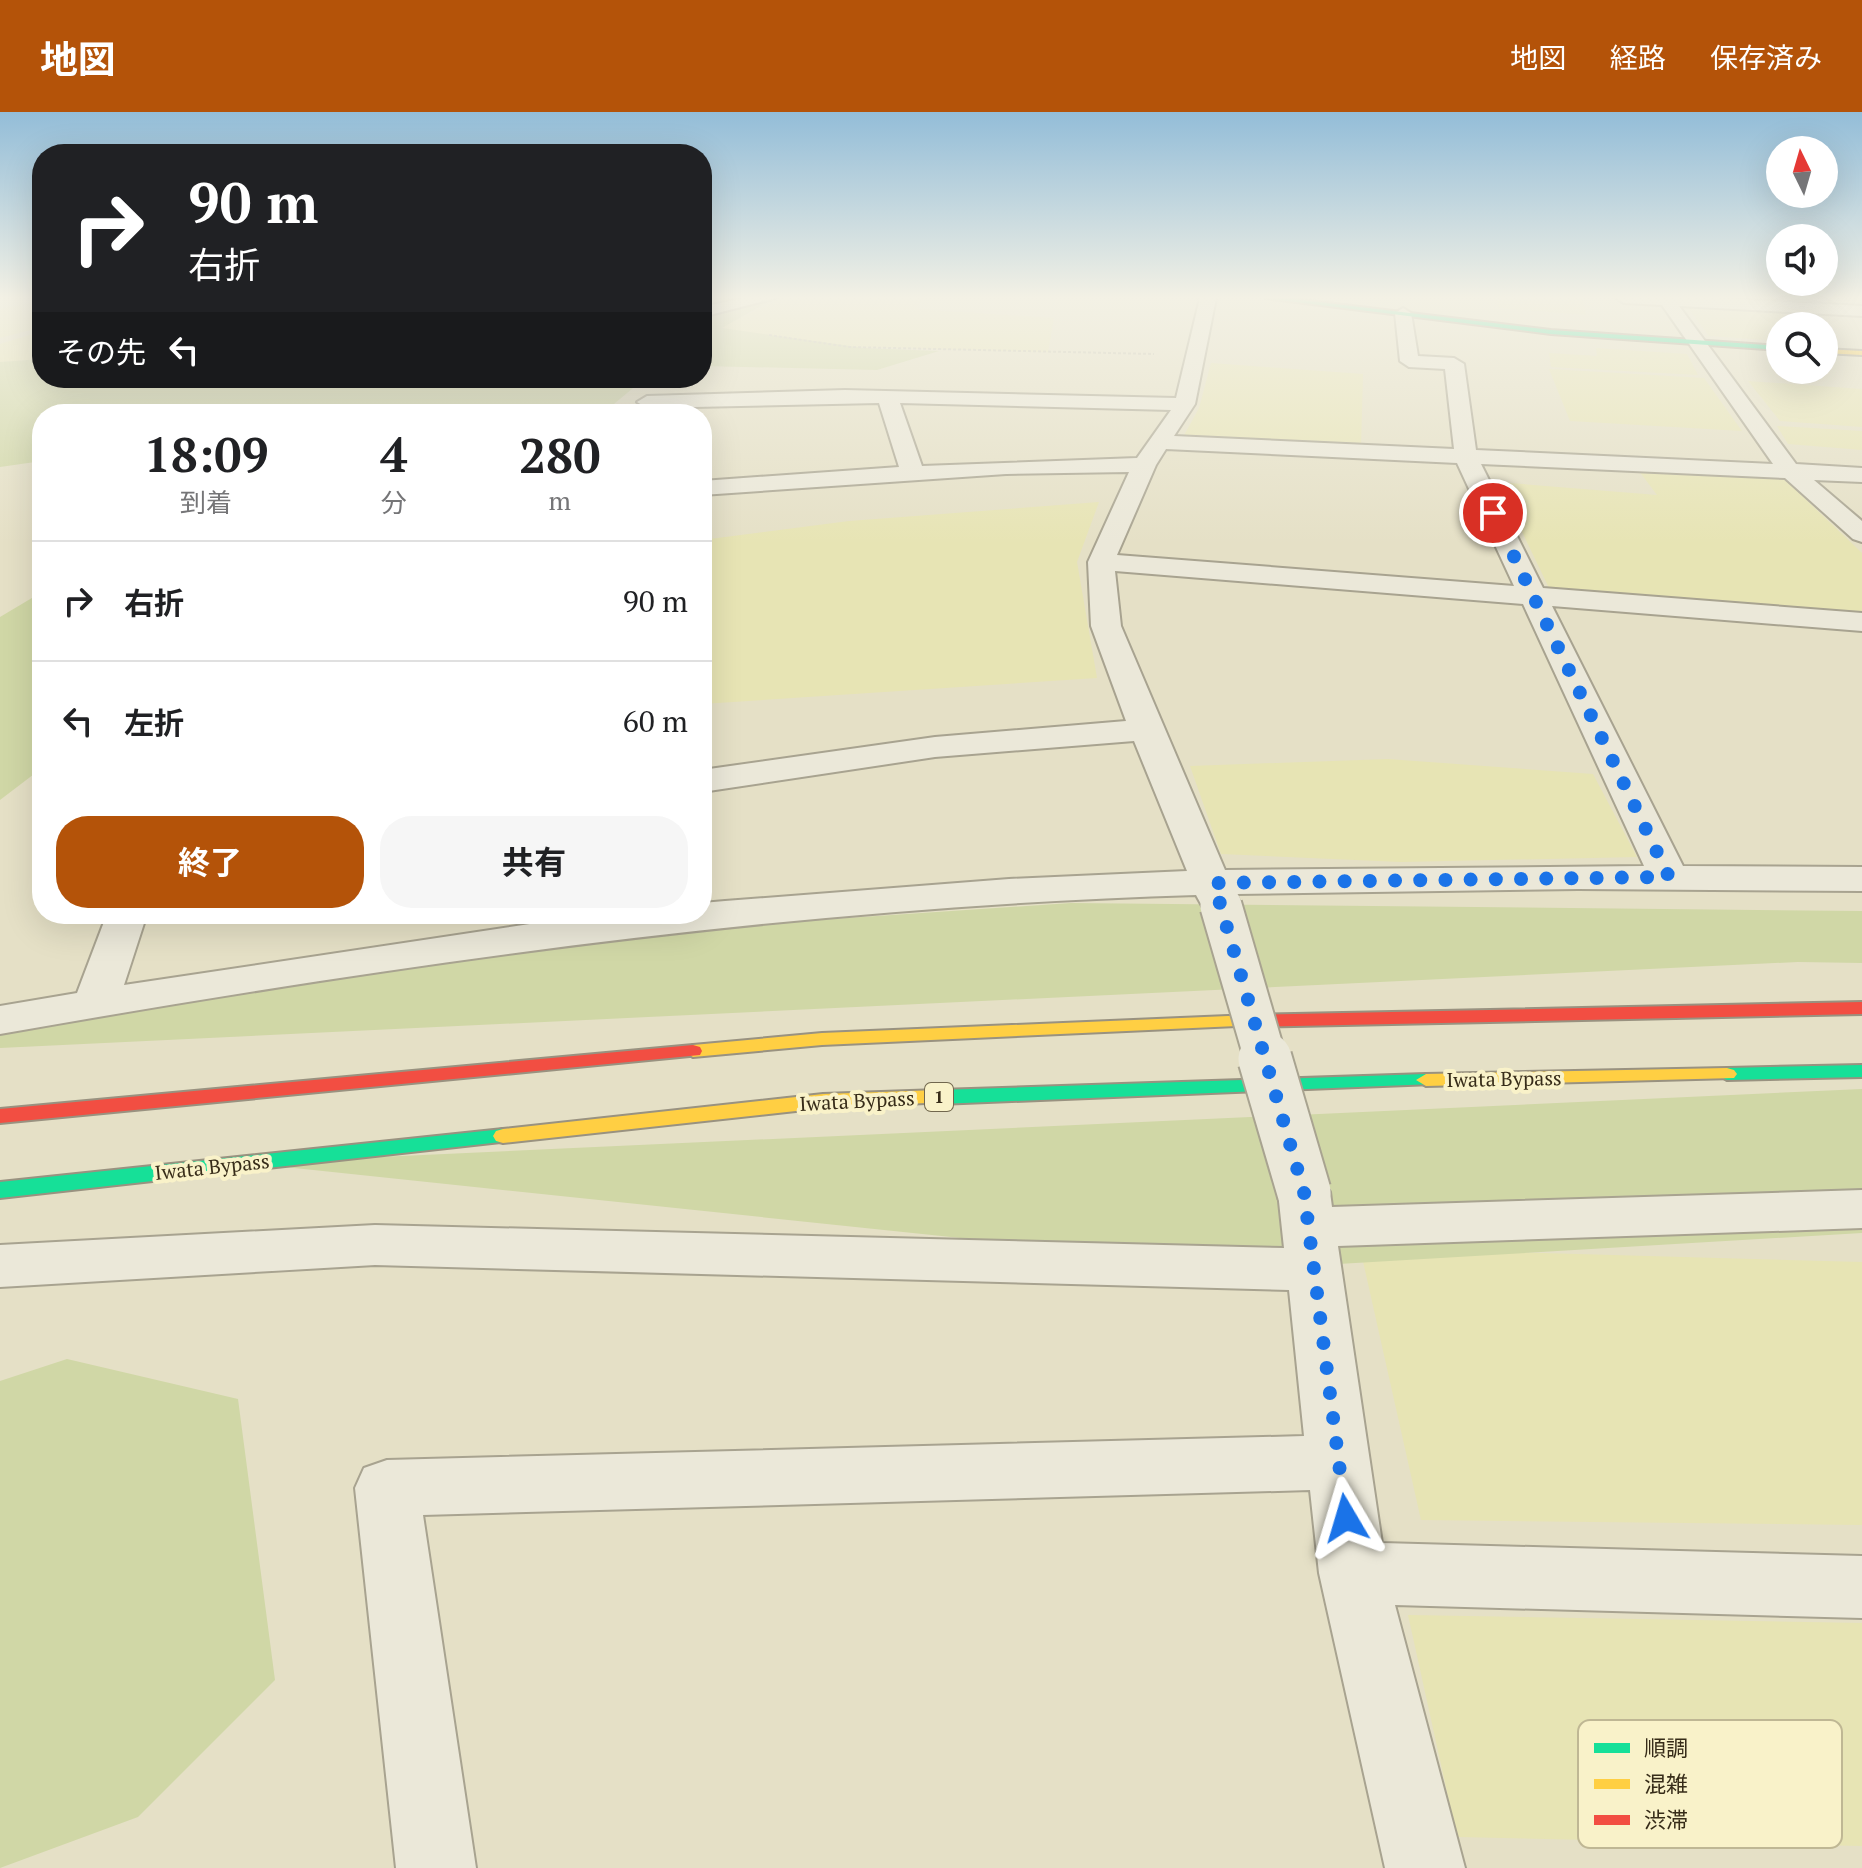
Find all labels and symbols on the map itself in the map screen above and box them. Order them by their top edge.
north arrow [1766,136,1838,208]
pin [1459,479,1527,547]
street label: Iwata Bypass [1446,1064,1562,1093]
road number: 1 [925,1083,953,1111]
street label: Iwata Bypass [799,1084,915,1117]
street label: Iwata Bypass [153,1147,271,1186]
position arrow [1304,1476,1388,1560]
legend [1578,1720,1842,1848]
text: 順調 [1644,1733,1688,1762]
text: 混雑 [1644,1769,1688,1798]
text: 渋滞 [1644,1805,1688,1834]

